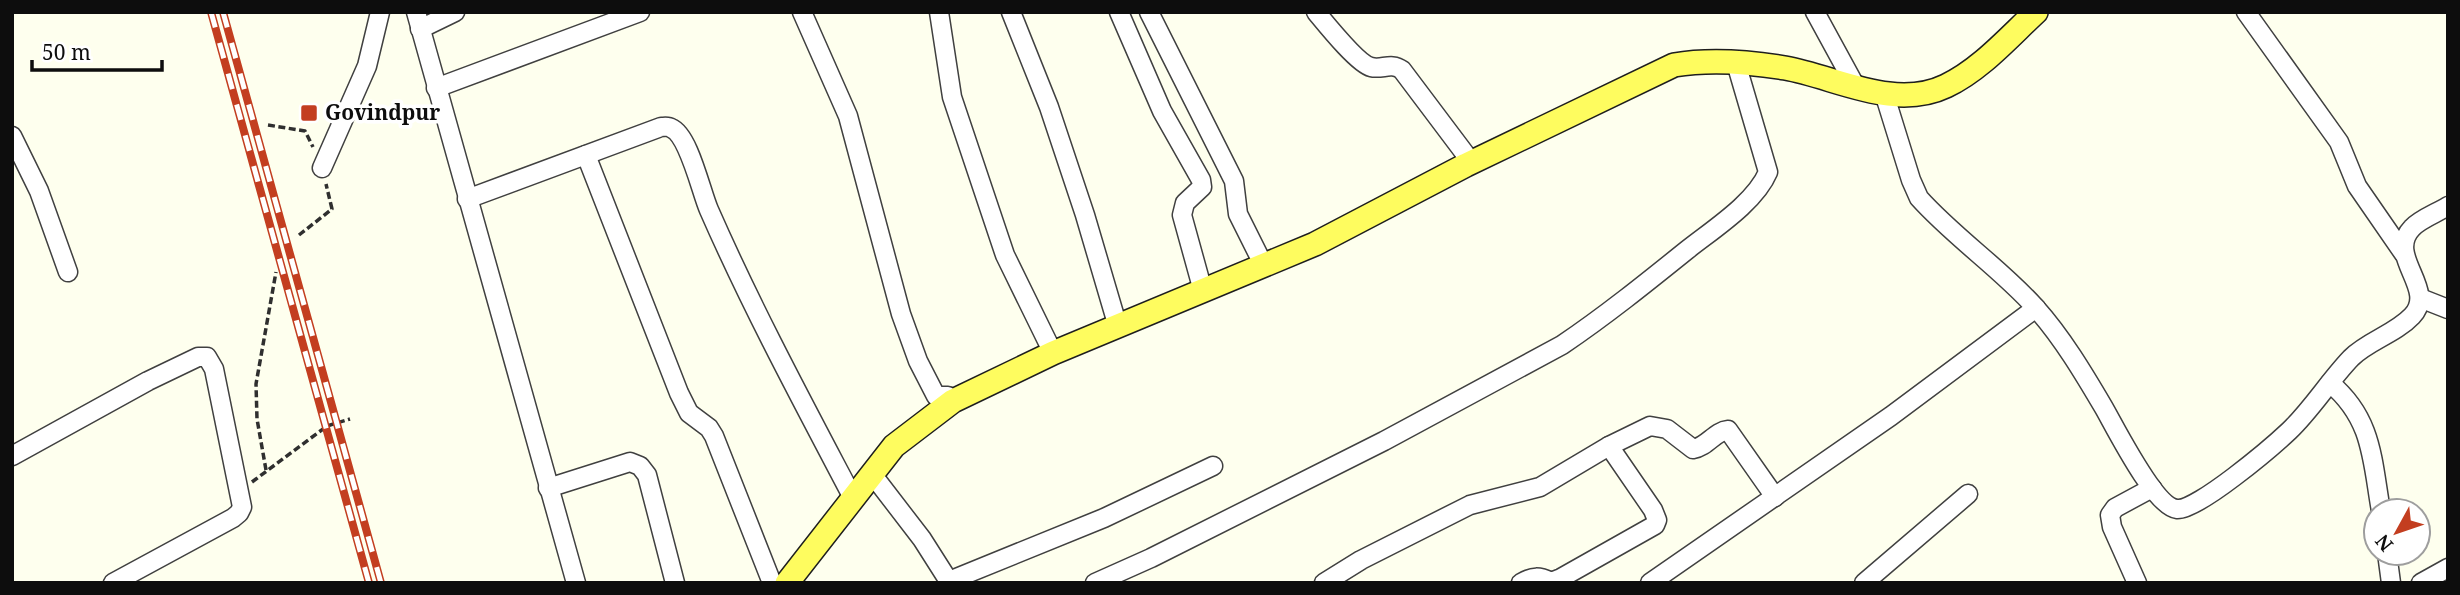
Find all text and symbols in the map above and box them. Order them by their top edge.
scale bar [32,28,161,72]
text: 50 m [42,38,91,66]
place label: Govindpur [325,98,440,126]
marker: Govindpur [299,103,319,123]
north arrow [2362,497,2432,567]
text: N [2369,529,2399,557]

